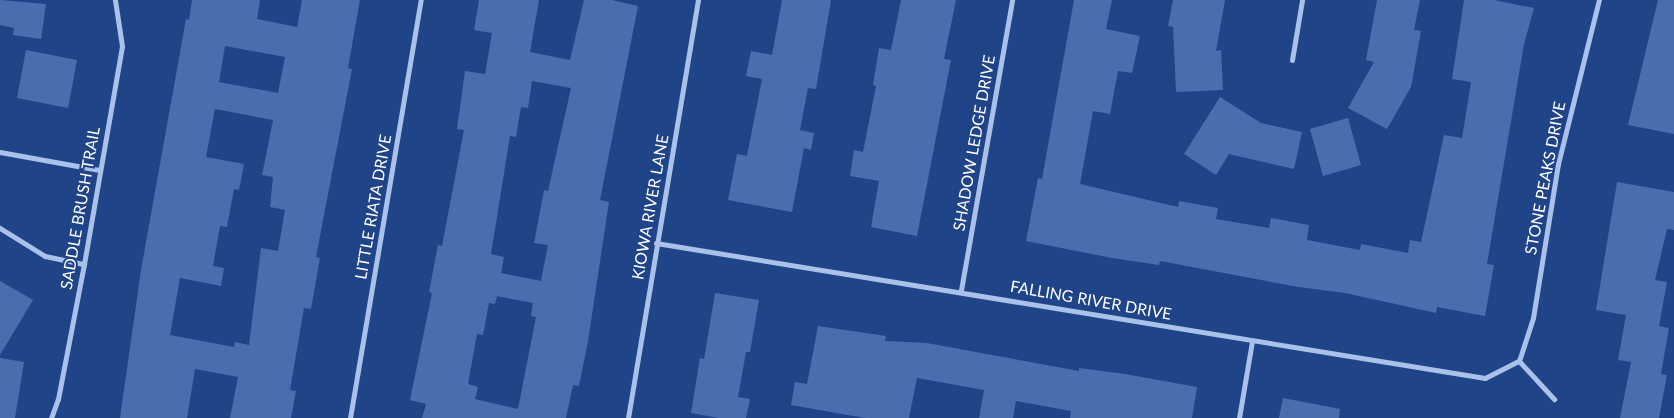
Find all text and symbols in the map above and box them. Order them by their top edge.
street label: SHADOW LEDGE DRIVE [949,53,999,233]
street label: STONE PEAKS DRIVE [1521,100,1569,256]
street label: SADDLE BRUSH TRAIL [56,125,104,291]
street label: LITTLE RIATA DRIVE [351,133,395,281]
street label: KIOWA RIVER LANE [628,133,672,281]
street label: FALLING RIVER DRIVE [1009,276,1173,324]

